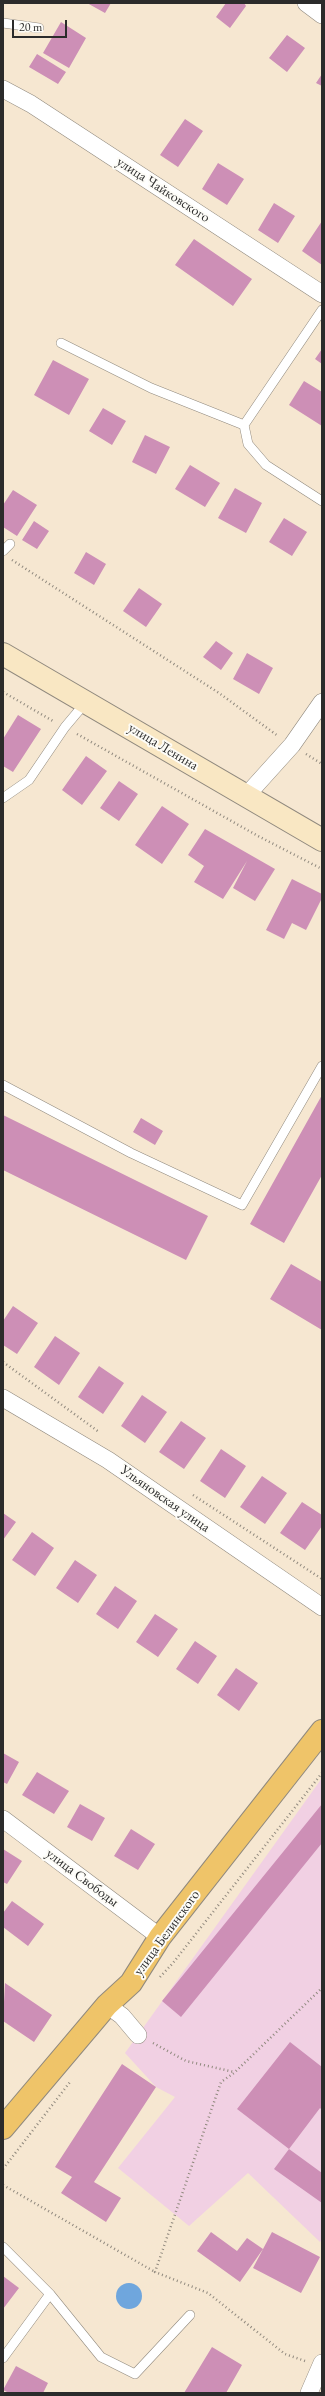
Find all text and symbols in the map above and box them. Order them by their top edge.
scale bar [14,12,69,38]
text: 20 m [19,19,42,35]
street label: улица Чайковского [113,154,213,226]
street label: улица Ленина [125,720,201,774]
street label: Ульяновская улица [117,1462,213,1536]
street label: улица Свободы [42,1845,122,1911]
street label: улица Белинского [130,1887,204,1979]

